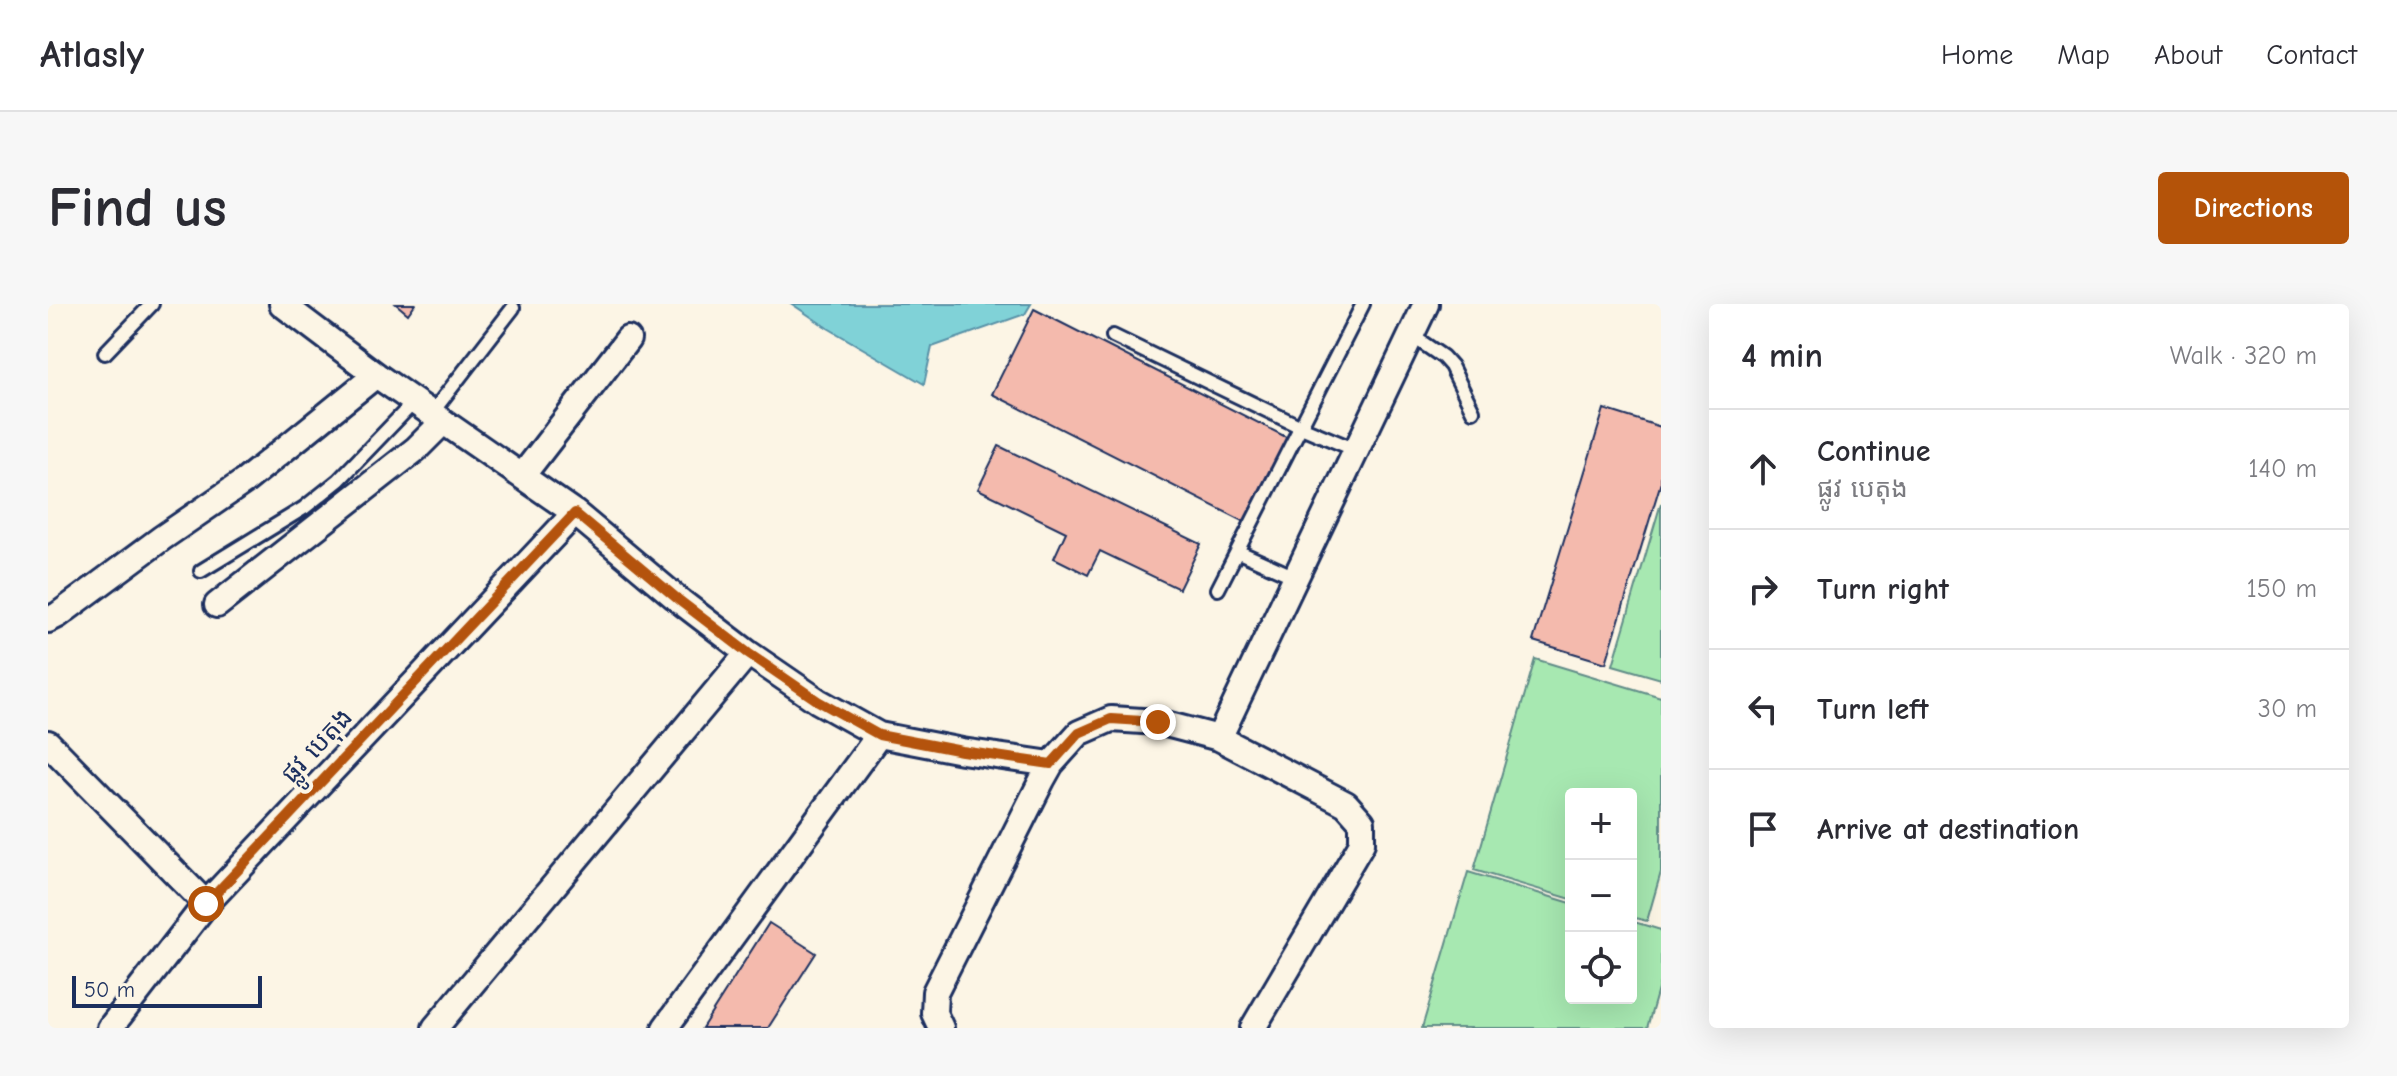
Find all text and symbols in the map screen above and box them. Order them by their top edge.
text: Atlasly [40,33,144,77]
text: Home [1941,39,2013,71]
text: Map [2057,39,2110,71]
text: About [2154,39,2222,71]
text: Contact [2266,39,2357,71]
button: Directions [2158,172,2349,244]
text: Find us [48,176,227,240]
text: 4 min [1741,336,1823,376]
text: Walk · 320 m [2170,341,2317,371]
text: Continue [1817,434,1931,469]
icon: ahead [1741,447,1785,491]
text: 140 m [2248,454,2317,484]
text: ផ្លូវ បេតុង [1817,474,1908,504]
icon: right [1741,567,1785,611]
text: Turn right [1817,572,1949,607]
text: 150 m [2247,574,2317,604]
icon: left [1741,687,1785,731]
text: Turn left [1817,692,1929,727]
text: 30 m [2258,694,2317,724]
street label: ផ្លូវ បេតុង [275,703,365,795]
route end [1140,704,1176,740]
map controls [1565,788,1637,1004]
button: + [1565,788,1637,860]
icon: arrive [1741,807,1785,851]
text: Arrive at destination [1817,812,2079,847]
button: − [1565,860,1637,932]
route start [188,886,224,922]
button: locate [1565,932,1637,1004]
scale bar [72,972,262,1008]
text: 50 m [84,977,135,1003]

